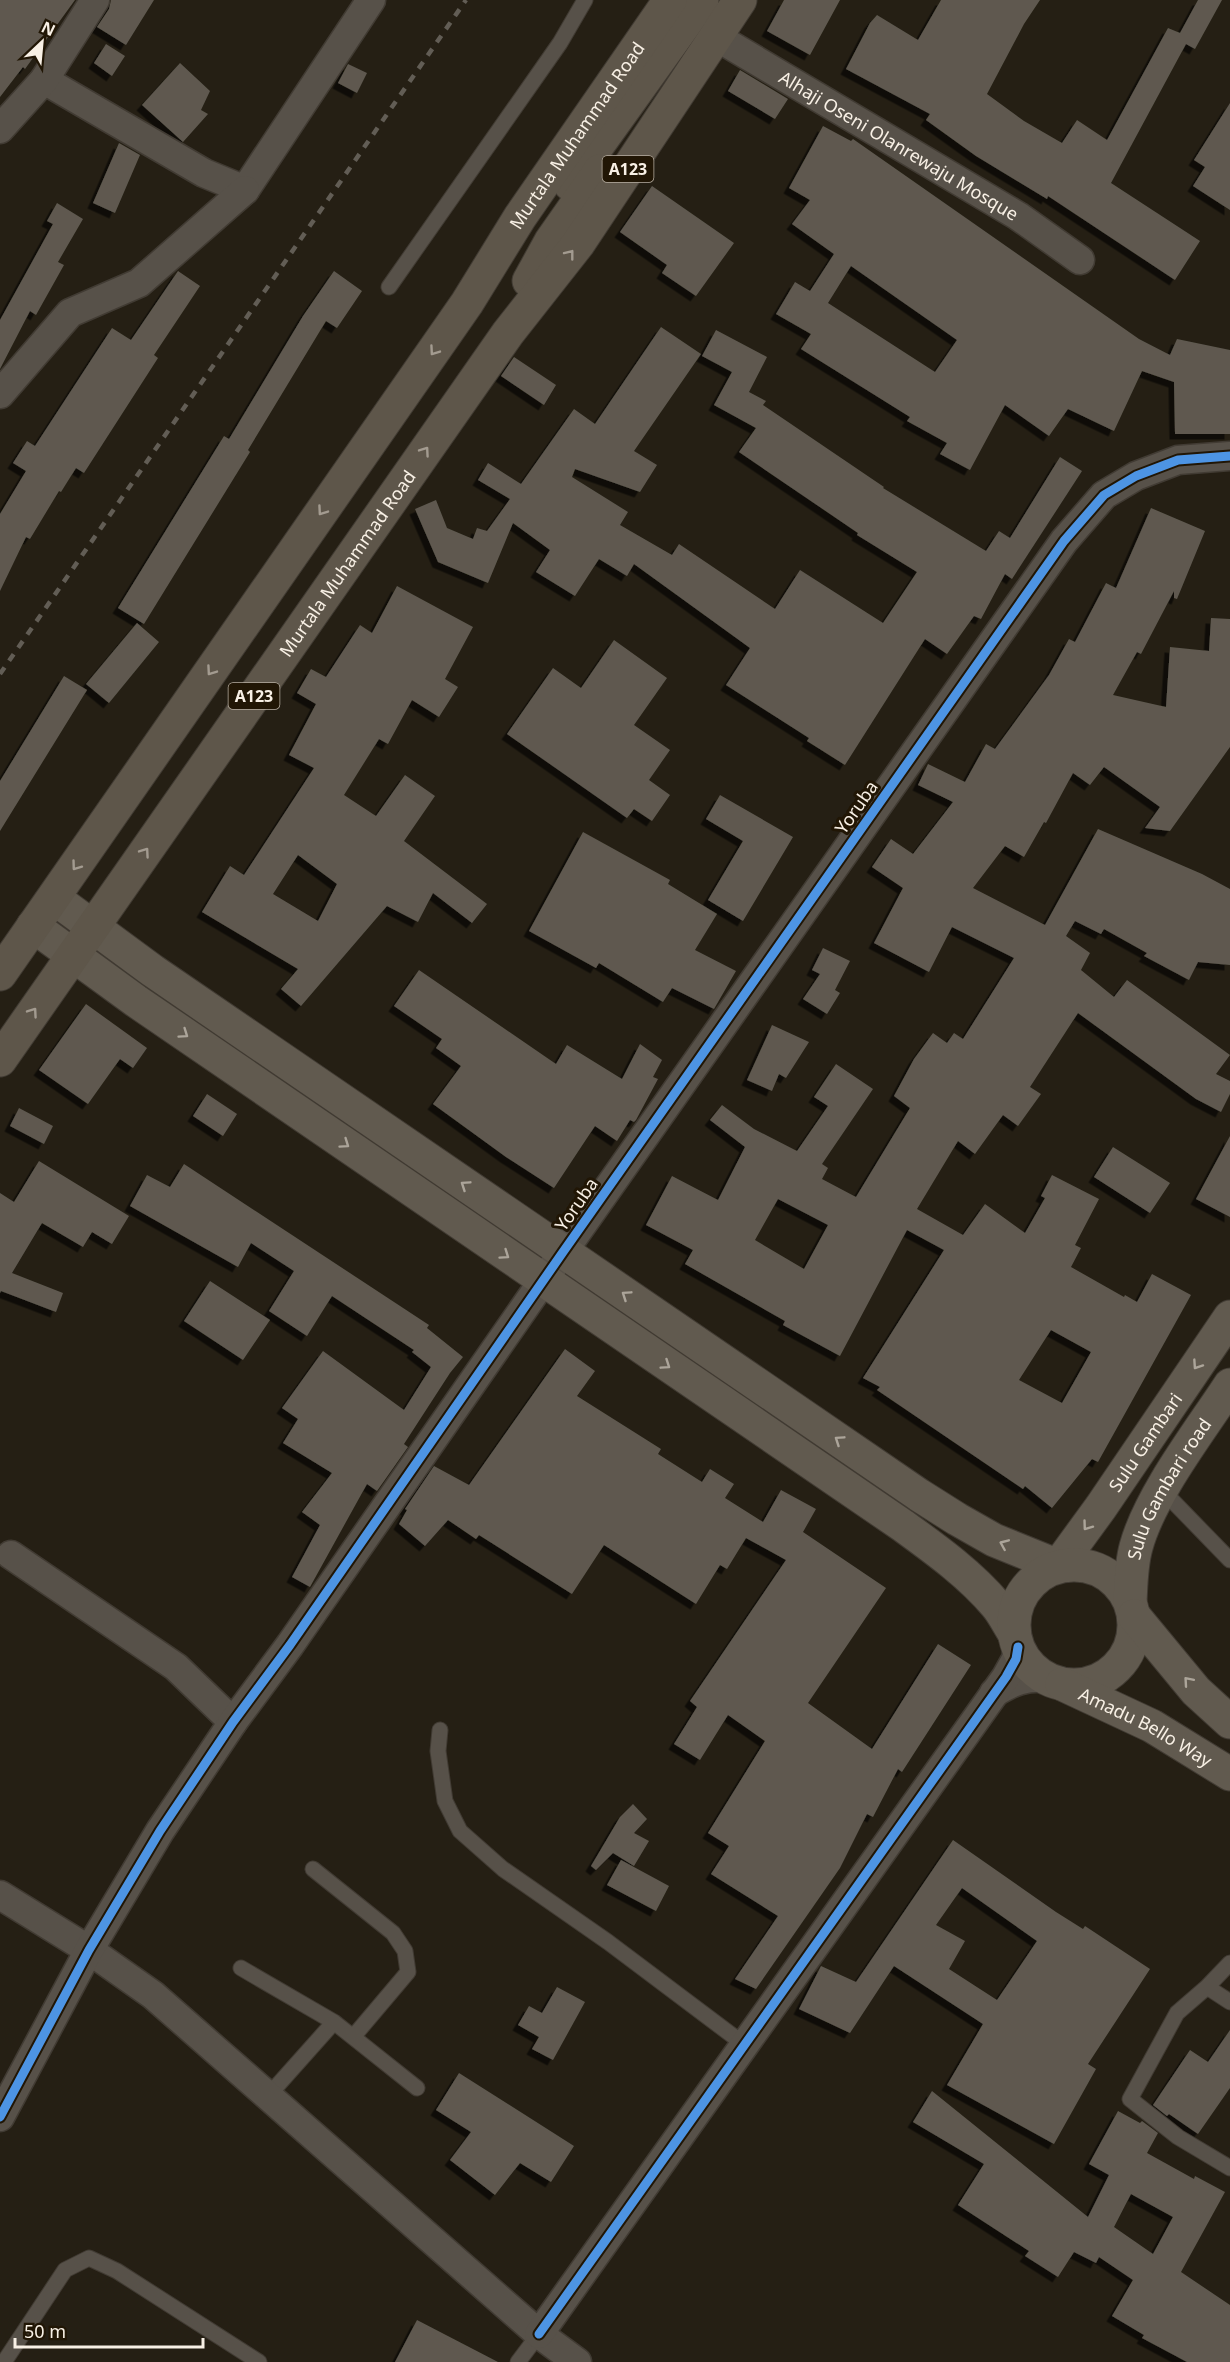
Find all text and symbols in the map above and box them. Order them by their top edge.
north arrow [12,12,72,72]
text: N [38,16,59,41]
street label: Murtala Muhammad Road [504,37,650,233]
street label: Alhaji Oseni Olanrewaju Mosque [775,65,1023,226]
road number: A123 [602,156,654,182]
one-way arrow [563,250,574,261]
one-way arrow [430,344,441,355]
one-way arrow [418,447,429,458]
street label: Murtala Muhammad Road [274,465,421,661]
one-way arrow [318,505,329,516]
one-way arrow [207,665,218,676]
road number: A123 [228,683,280,709]
street label: Yoruba [829,776,883,838]
one-way arrow [138,848,149,859]
one-way arrow [72,860,83,871]
one-way arrow [26,1008,38,1018]
one-way arrow [177,1027,188,1038]
one-way arrow [338,1137,349,1148]
street label: Yoruba [549,1173,603,1235]
one-way arrow [461,1181,472,1192]
one-way arrow [499,1248,510,1259]
one-way arrow [622,1291,633,1302]
one-way arrow [660,1358,671,1369]
one-way arrow [1193,1358,1204,1369]
street label: Sulu Gambari [1103,1388,1187,1496]
street label: Sulu Gambari road [1121,1413,1216,1562]
one-way arrow [835,1436,846,1447]
one-way arrow [1083,1520,1094,1531]
one-way arrow [999,1539,1010,1551]
one-way arrow [1184,1678,1195,1688]
street label: Amadu Bello Way [1075,1682,1217,1773]
scale bar [15,2311,202,2349]
text: 50 m [24,2319,66,2343]

